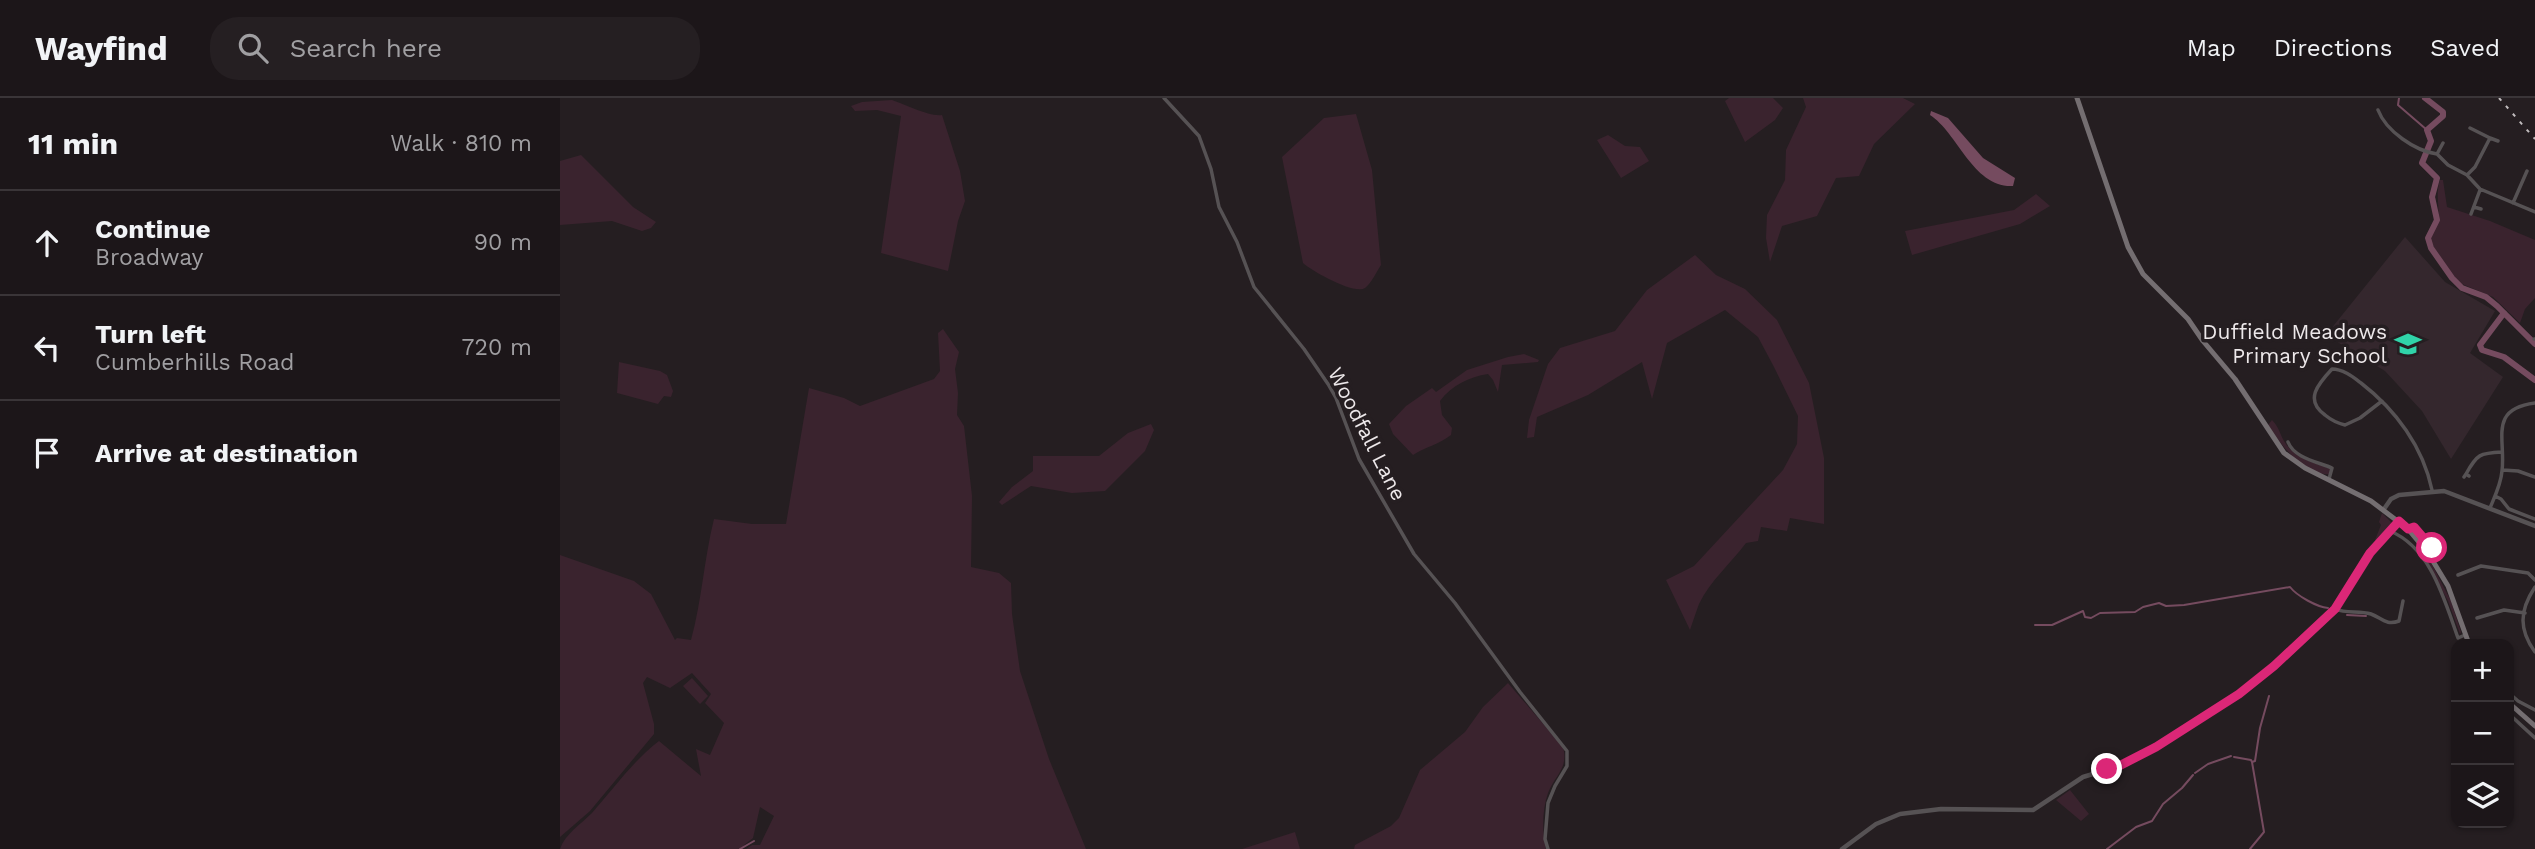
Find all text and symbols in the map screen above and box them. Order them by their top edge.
search box [210,17,700,80]
text: Wayfind [35,29,168,68]
icon: search [234,29,272,67]
text: Search here [290,33,442,63]
text: Map [2187,34,2236,62]
text: Directions [2274,34,2392,62]
text: Saved [2430,34,2500,62]
text: 11 min [28,126,118,161]
text: Walk · 810 m [390,130,532,157]
text: Continue [95,214,211,244]
icon: ahead [28,224,66,262]
text: 90 m [474,229,532,256]
text: Broadway [95,244,203,271]
text: Turn left [95,319,206,349]
place label: Duffield Meadows Primary School [2202,319,2388,368]
icon: left [28,329,66,367]
school or university icon: Duffield Meadows Primary School [2393,329,2423,359]
text: 720 m [462,334,532,361]
text: Cumberhills Road [95,349,295,376]
street label: Woodfall Lane [1323,363,1412,505]
icon: arrive [28,434,66,472]
text: Arrive at destination [95,438,358,468]
route start [2416,532,2447,563]
map controls [2451,639,2514,828]
button: + [2451,639,2514,702]
button: − [2451,702,2514,765]
route end [2091,753,2122,784]
button: layers [2451,765,2514,828]

